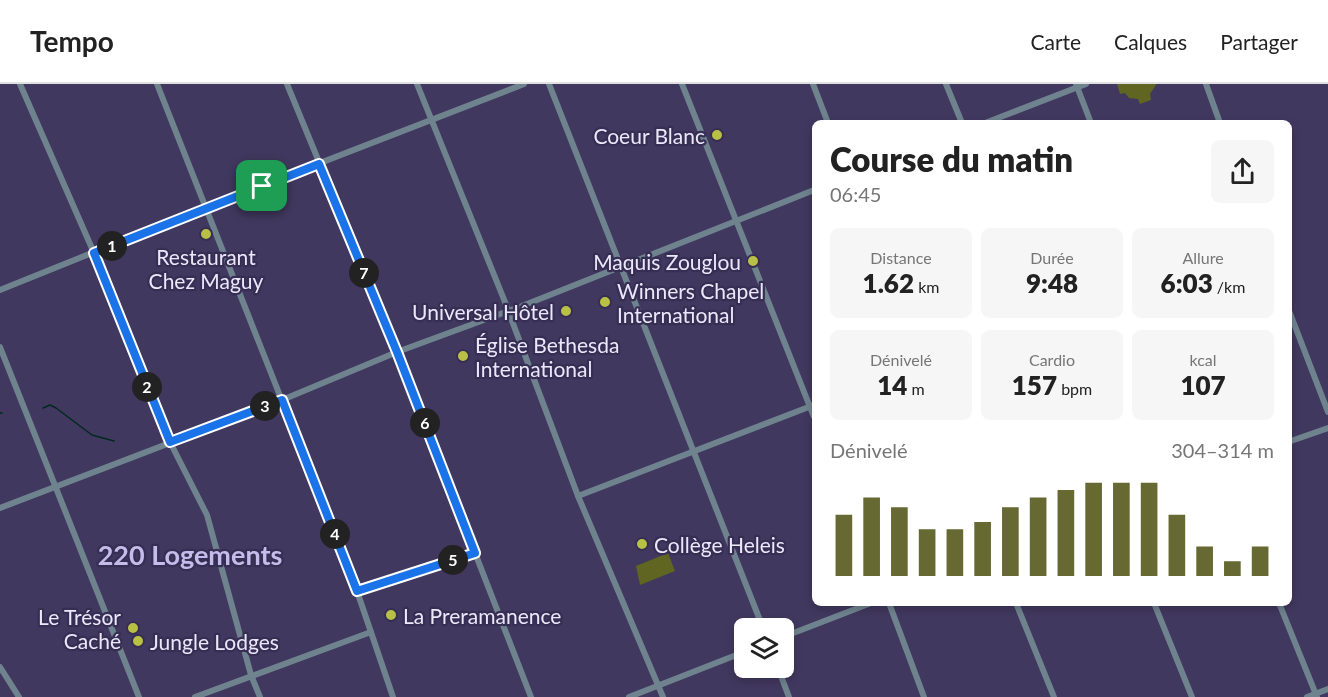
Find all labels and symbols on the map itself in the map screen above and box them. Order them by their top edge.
place label: Coeur Blanc [593,123,705,148]
marker: Coeur Blanc [710,128,724,142]
pin [236,160,287,211]
marker: Restaurant Chez Maguy [199,227,213,241]
pin: 1 [97,231,127,261]
place label: Restaurant Chez Maguy [149,244,264,293]
place label: Maquis Zouglou [593,249,741,274]
marker: Maquis Zouglou [746,254,760,268]
pin: 7 [349,258,379,288]
place label: Winners Chapel International [617,278,764,327]
marker: Winners Chapel International [598,295,612,309]
place label: Universal Hôtel [412,299,554,324]
marker: Universal Hôtel [559,304,573,318]
place label: Église Bethesda International [475,332,619,381]
marker: Église Bethesda International [456,349,470,363]
pin: 2 [132,372,162,402]
pin: 3 [250,391,280,421]
pin: 6 [410,408,440,438]
pin: 4 [320,519,350,549]
place label: Collège Heleis [654,532,785,557]
marker: Collège Heleis [635,537,649,551]
district label: 220 Logements [98,538,282,571]
pin: 5 [438,545,468,575]
place label: La Preramanence [403,603,561,628]
place label: Le Trésor Caché [38,604,121,653]
marker: La Preramanence [384,608,398,622]
marker: Le Trésor Caché [126,621,140,635]
place label: Jungle Lodges [150,629,279,654]
marker: Jungle Lodges [131,634,145,648]

